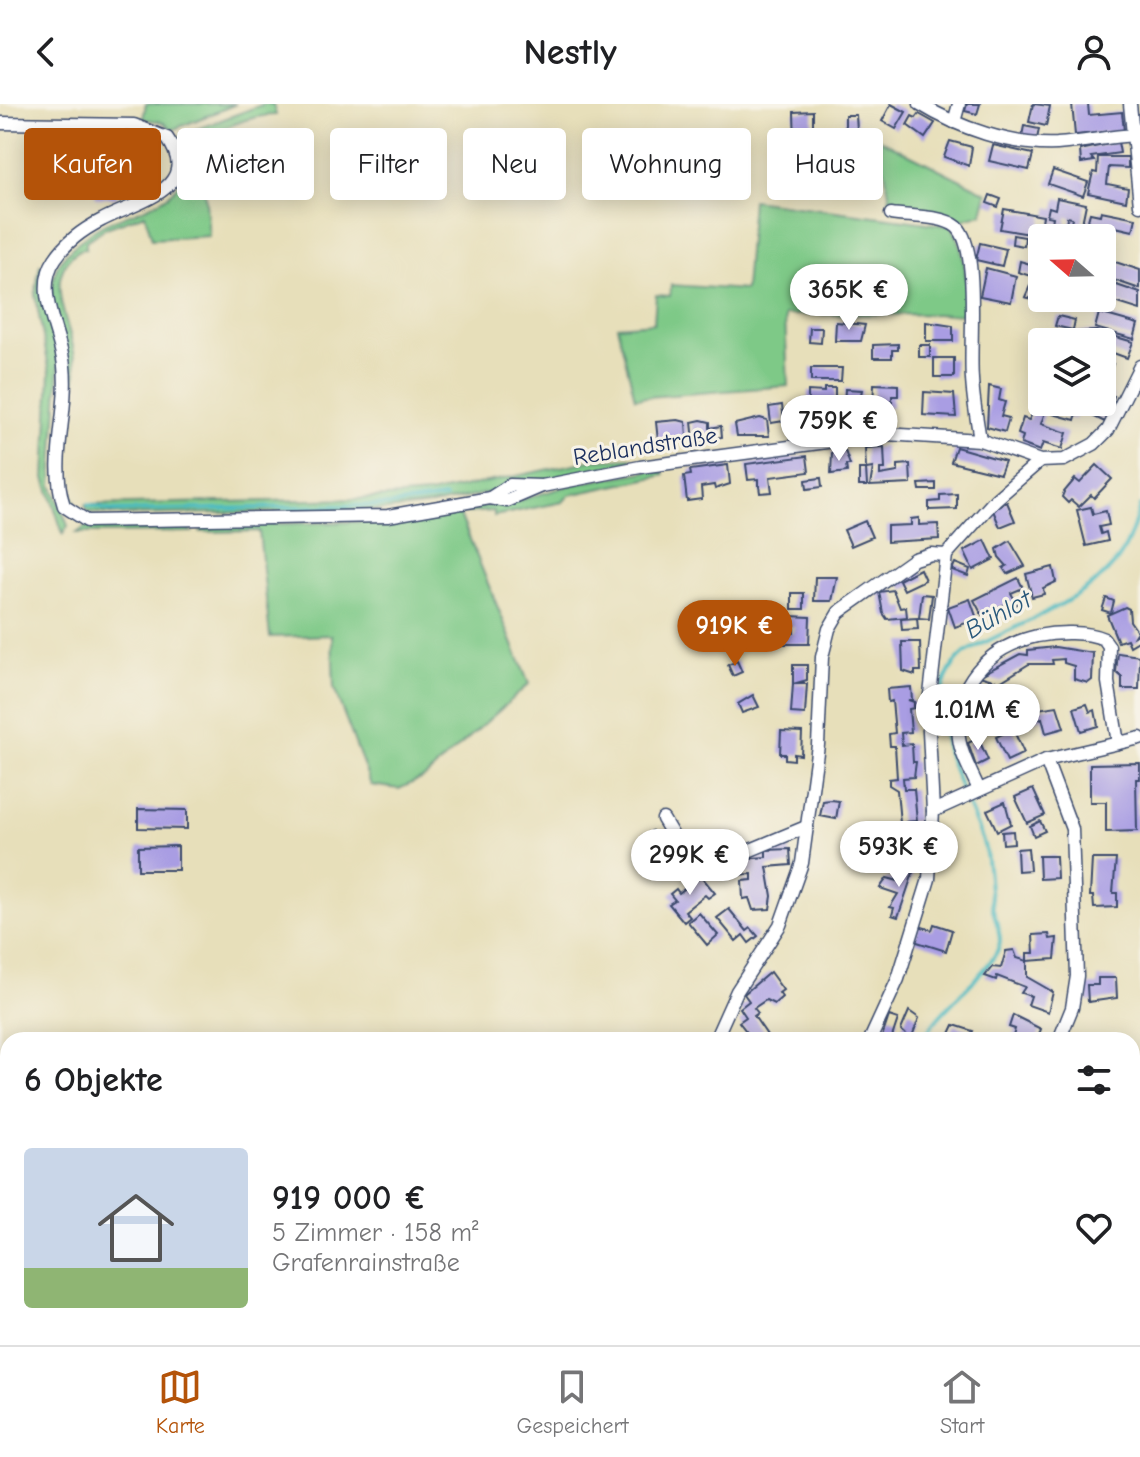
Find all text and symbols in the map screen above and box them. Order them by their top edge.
icon: back [24,30,68,74]
icon: person [1072,30,1116,74]
text: Nestly [523,32,617,73]
chip: Kaufen [24,128,161,200]
chip: Mieten [177,128,314,200]
chip: Filter [330,128,447,200]
chip: Neu [463,128,566,200]
chip: Wohnung [582,128,751,200]
chip: Haus [767,128,883,200]
north arrow [1028,224,1116,312]
map controls [1028,224,1116,416]
pin: 365K € [784,264,914,332]
text: 365K € [808,275,890,305]
button: layers [1028,328,1116,416]
pin: 759K € [774,395,904,463]
text: 759K € [799,406,879,436]
street label: Reblandstraße [571,421,719,471]
water label: Bühlot [960,584,1039,645]
pin: 919K € [670,600,800,668]
text: 919K € [695,611,775,641]
pin: 1.01M € [904,684,1052,752]
text: 1.01M € [934,695,1022,725]
pin: 593K € [834,821,964,889]
pin: 299K € [625,829,755,897]
text: 593K € [858,832,940,862]
text: 299K € [649,840,731,870]
icon: filters [1072,1058,1116,1102]
text: 6 Objekte [24,1060,163,1100]
text: 919 000 € [272,1178,427,1218]
icon: home [88,1180,184,1276]
icon: heart [1072,1206,1116,1250]
text: 5 Zimmer · 158 m² [272,1218,479,1248]
text: Grafenrainstraße [272,1248,460,1278]
tab: Karte [156,1365,205,1439]
tab: Gespeichert [516,1365,628,1439]
tab: Start [940,1365,984,1439]

